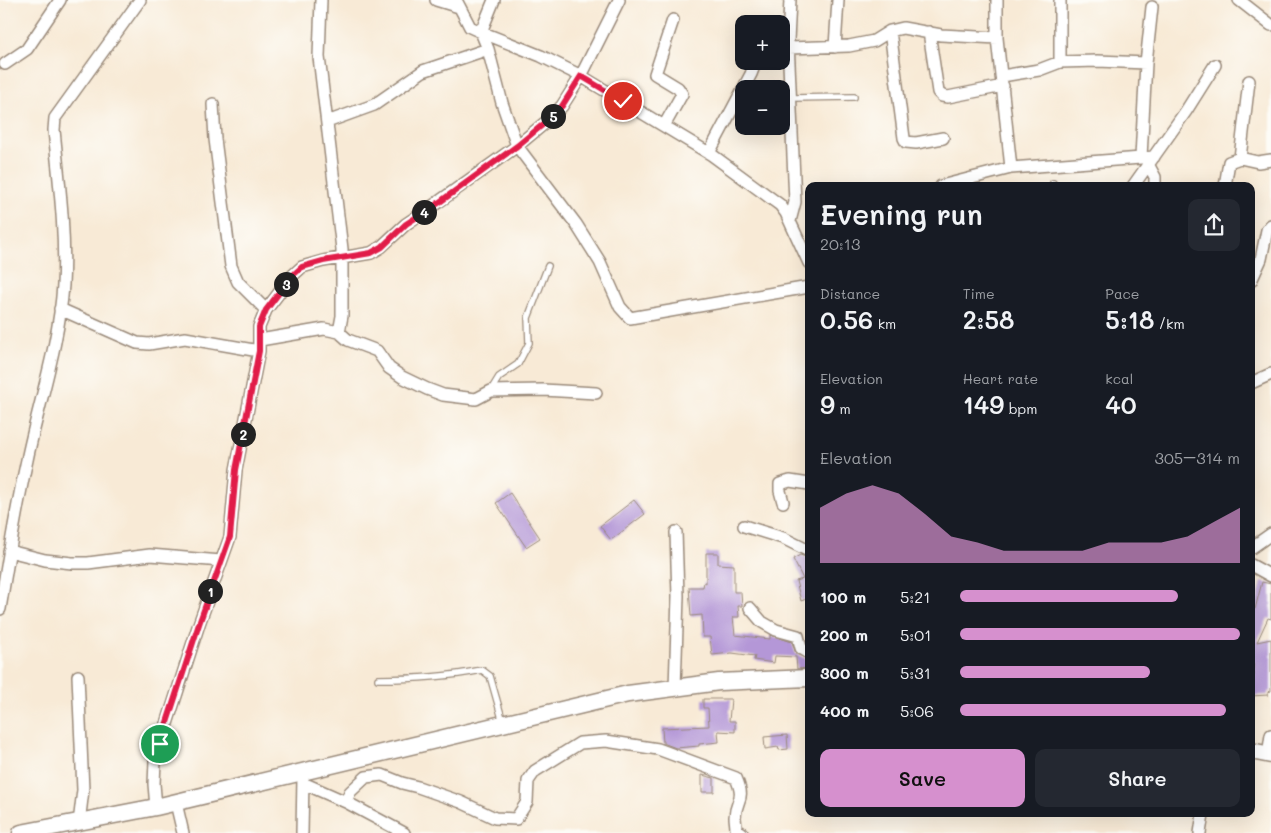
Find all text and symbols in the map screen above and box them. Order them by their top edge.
map controls [735,15,790,135]
button: + [735,15,790,70]
pin [602,80,644,122]
button: − [735,80,790,135]
icon: check [609,87,637,115]
pin: 5 [540,104,566,128]
text: 5 [549,107,558,126]
text: Evening run [820,196,983,232]
button: share [1188,199,1240,251]
pin: 4 [412,200,436,224]
text: 4 [420,203,429,222]
text: 20:13 [820,233,860,254]
pin: 3 [274,272,298,296]
text: 3 [282,275,291,294]
text: Distance [820,284,880,303]
text: Time [963,284,995,303]
text: Pace [1105,284,1140,303]
text: 0.56 [820,303,873,335]
text: 2:58 [963,303,1014,335]
text: 5:18 [1105,303,1154,335]
text: km [873,314,896,333]
text: /km [1154,314,1185,333]
text: Elevation [820,369,883,388]
text: Heart rate [963,369,1038,388]
text: kcal [1105,369,1133,388]
text: 9 [820,388,835,420]
text: 149 [963,388,1004,420]
text: 40 [1105,388,1137,420]
text: m [835,399,851,418]
text: bpm [1004,399,1037,418]
pin: 2 [230,422,256,446]
text: 2 [240,425,247,444]
text: Elevation [820,447,892,468]
text: 305–314 m [1155,447,1240,468]
pin: 1 [198,578,222,604]
text: 1 [207,582,214,601]
text: 100 m [820,586,866,607]
text: 5:21 [900,586,930,607]
text: 200 m [820,624,868,645]
text: 5:01 [900,624,931,645]
text: 300 m [820,662,869,683]
text: 5:31 [900,662,931,683]
text: 400 m [820,700,869,721]
text: 5:06 [900,700,934,721]
pin [139,723,181,765]
icon: arrive [146,730,174,758]
button: Save [820,749,1025,807]
button: Share [1035,749,1240,807]

